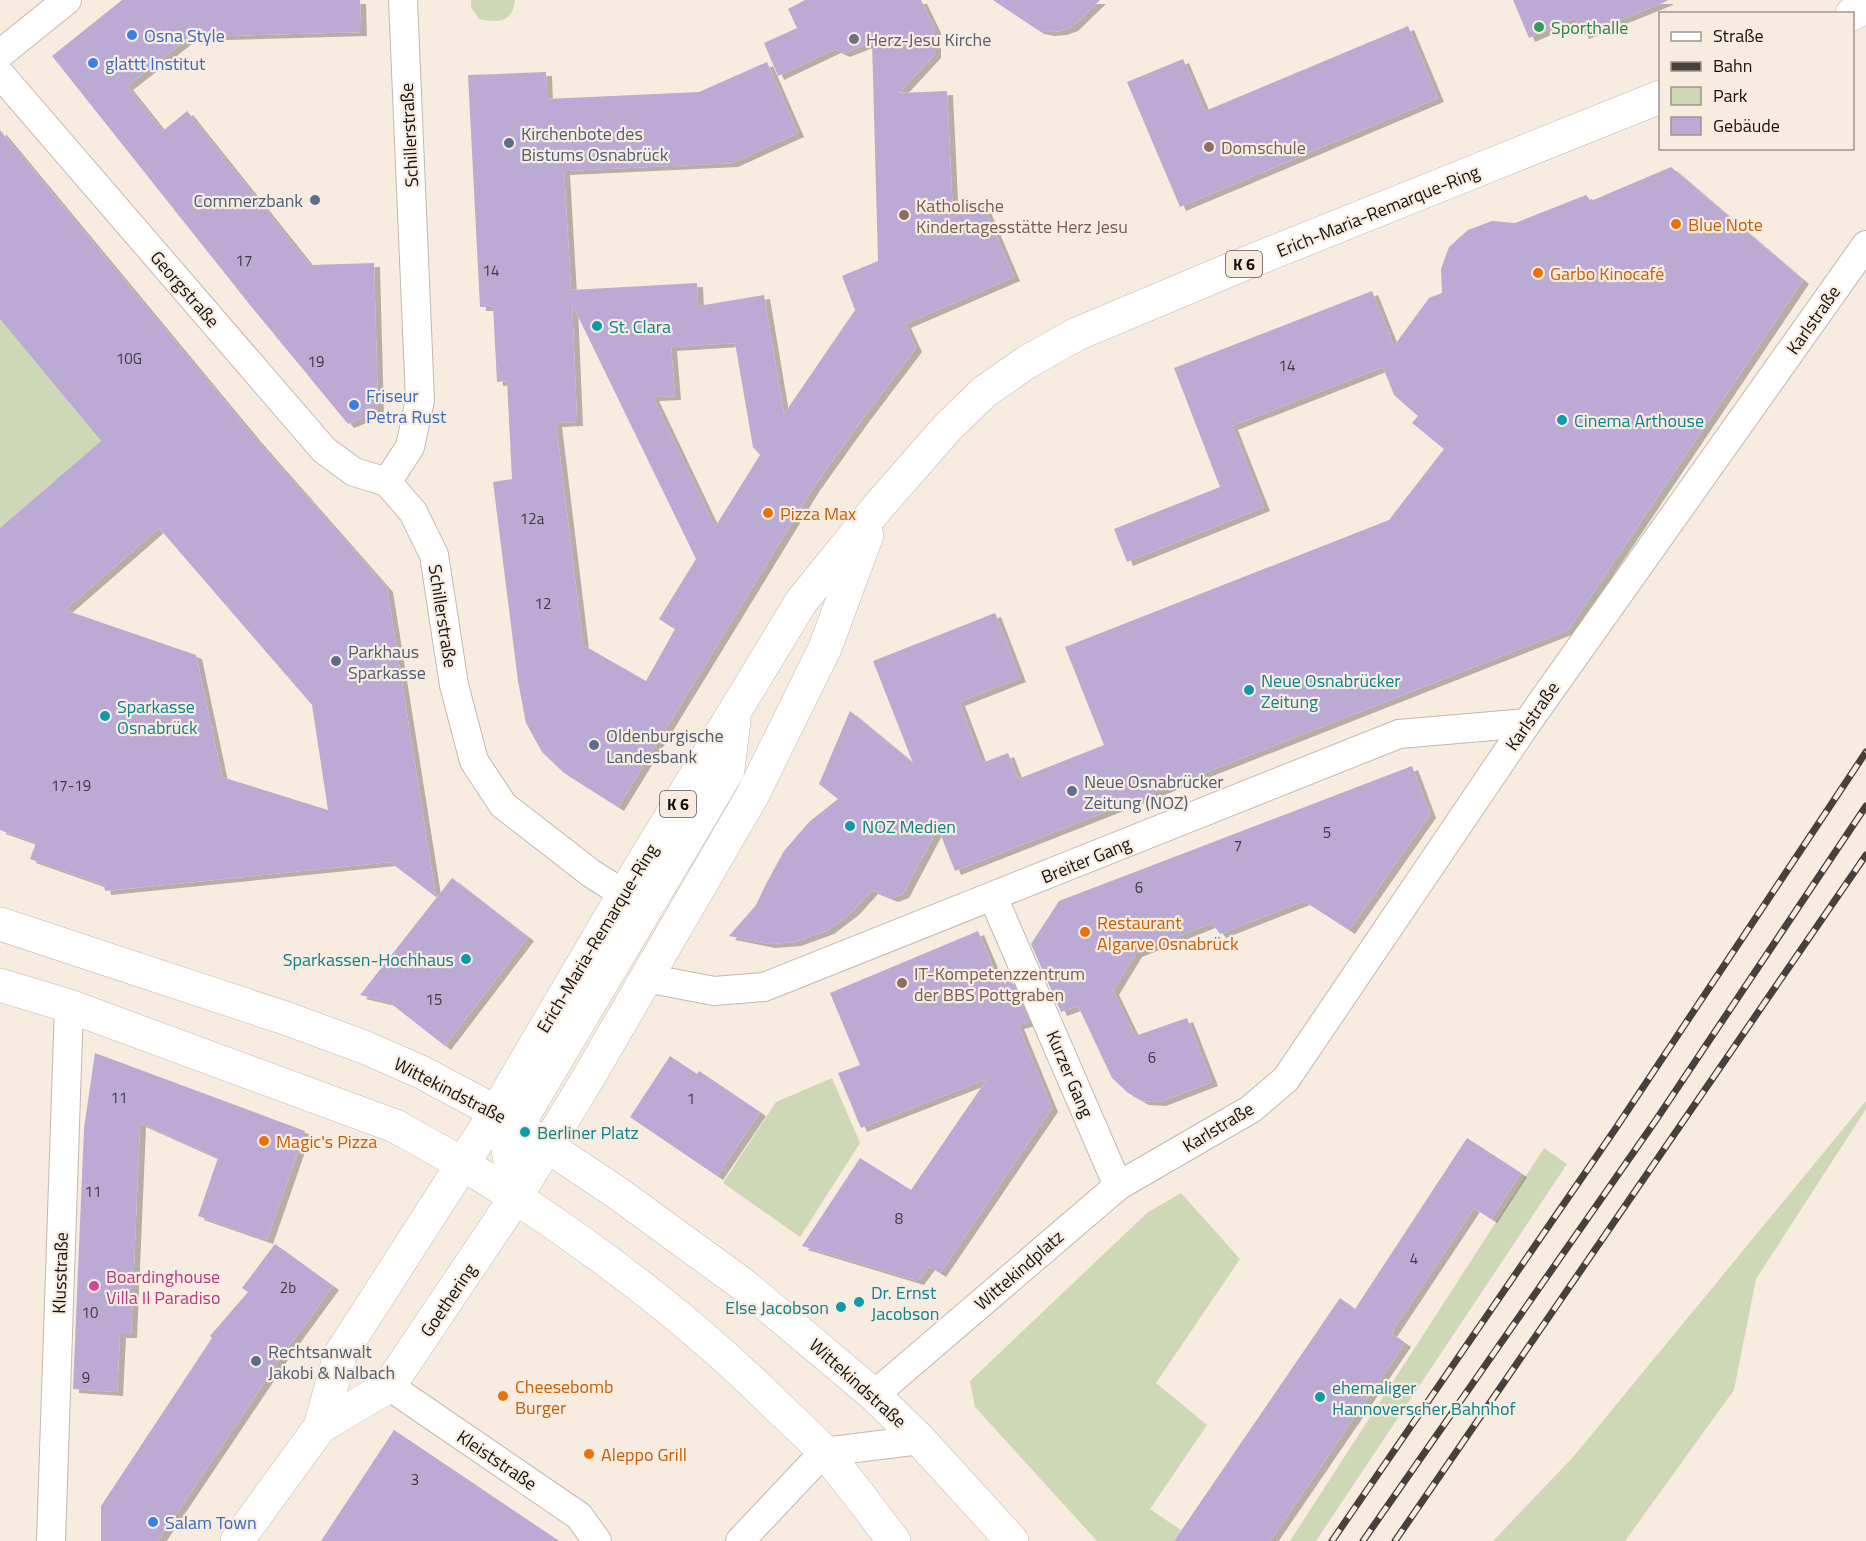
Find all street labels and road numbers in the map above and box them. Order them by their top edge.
street label: Schillerstraße [393,82,425,188]
street label: Erich-Maria-Remarque-Ring [1272,158,1484,264]
street label: Georgstraße [144,245,226,333]
road number: K 6 [1226,251,1262,277]
street label: Karlstraße [1779,280,1847,360]
street label: Schillerstraße [422,562,464,670]
street label: Karlstraße [1498,676,1566,756]
road number: K 6 [660,791,696,817]
street label: Breiter Gang [1037,830,1135,890]
street label: Erich-Maria-Remarque-Ring [530,838,664,1038]
street label: Kurzer Gang [1040,1026,1100,1122]
street label: Wittekindstraße [389,1050,511,1130]
street label: Karlstraße [1177,1095,1259,1159]
street label: Wittekindplatz [968,1224,1070,1316]
street label: Klusstraße [45,1232,75,1314]
street label: Goethering [413,1258,483,1342]
street label: Wittekindstraße [803,1332,913,1434]
street label: Kleiststraße [452,1423,542,1497]

